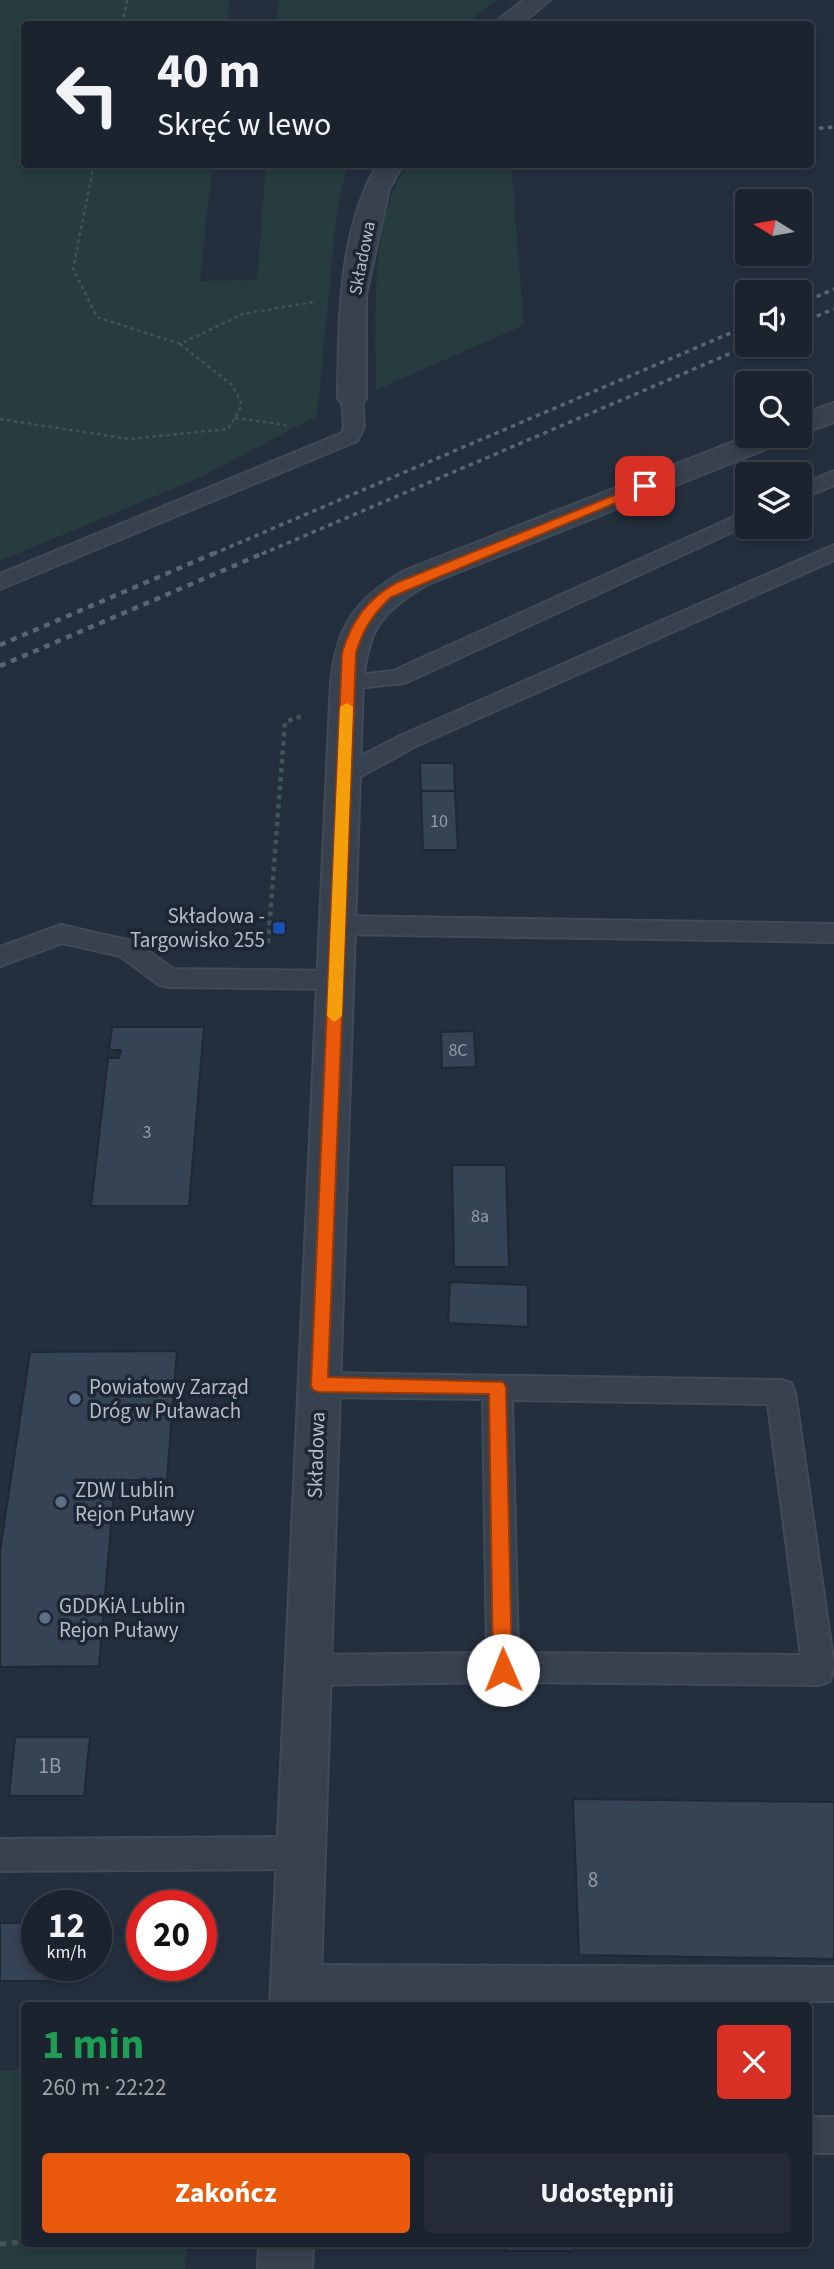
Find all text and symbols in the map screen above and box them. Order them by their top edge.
text: 40 m [157,37,261,107]
icon: left [42,49,133,140]
text: Skręć w lewo [157,102,331,148]
north arrow [735,189,812,266]
map controls [735,189,812,539]
street label: Składowa [343,219,382,297]
button: sound [735,280,812,357]
button: search [735,371,812,448]
pin [615,456,675,516]
button: layers [735,462,812,539]
icon: arrive [626,467,664,505]
house number: 10 [430,809,448,834]
place label: Składowa - Targowisko 255 [130,901,265,955]
marker: Składowa - Targowisko 255 [271,920,287,936]
house number: 8C [448,1038,468,1063]
house number: 3 [143,1120,152,1145]
house number: 8a [471,1204,489,1229]
place label: Powiatowy Zarząd Dróg w Puławach [89,1372,249,1426]
marker: Powiatowy Zarząd Dróg w Puławach [67,1391,83,1407]
street label: Składowa [299,1411,333,1499]
place label: ZDW Lublin Rejon Puławy [75,1475,195,1529]
marker: ZDW Lublin Rejon Puławy [53,1494,69,1510]
place label: GDDKiA Lublin Rejon Puławy [59,1591,186,1645]
marker: GDDKiA Lublin Rejon Puławy [37,1610,53,1626]
position arrow [466,1633,540,1707]
house number: 1B [39,1751,61,1781]
house number: 8 [588,1865,598,1895]
speed limit sign: 20 [126,1890,217,1981]
text: 12 [48,1901,85,1951]
text: km/h [47,1940,86,1965]
text: 1 min [42,2015,144,2075]
button: close [717,2025,791,2099]
text: 260 m · 22:22 [42,2071,166,2104]
button: Zakończ [42,2153,410,2233]
button: Udostępnij [424,2153,791,2233]

